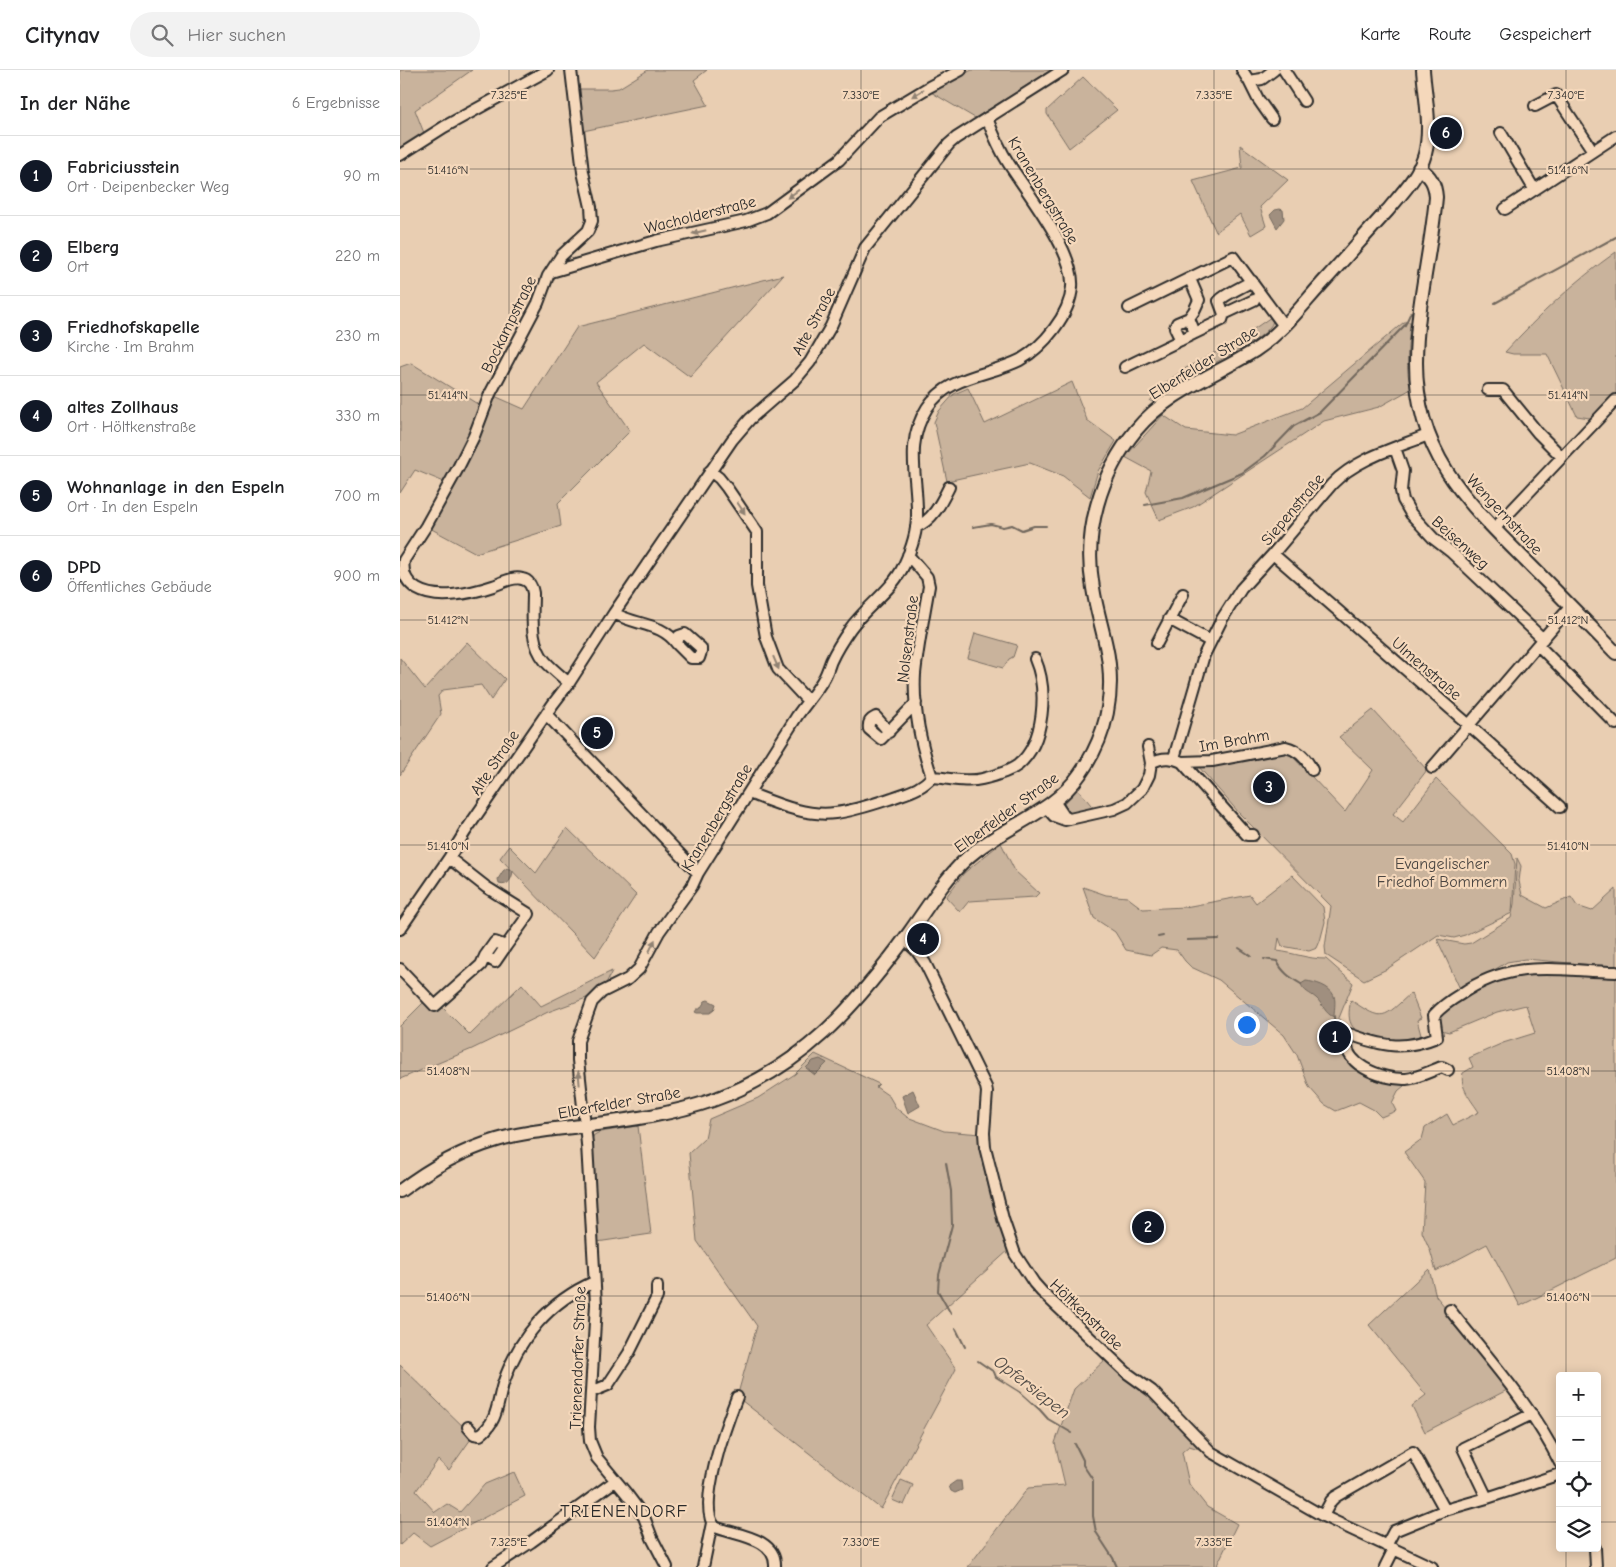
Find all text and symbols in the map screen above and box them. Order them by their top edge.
search box [130,12,480,57]
text: Citynav [25,21,100,49]
icon: search [148,21,176,49]
text: Hier suchen [188,24,286,46]
text: Karte [1360,24,1400,45]
text: Route [1428,24,1471,45]
text: Gespeichert [1499,24,1591,45]
text: 7.325°E [491,88,527,102]
text: 7.330°E [842,88,880,102]
one-way arrow [912,88,925,97]
text: 7.335°E [1196,88,1232,102]
text: 7.340°E [1548,88,1584,102]
text: In der Nähe [20,91,130,115]
text: 6 Ergebnisse [292,94,380,112]
pin: 6 [1430,114,1462,152]
street label: Kranenbergstraße [1004,134,1082,247]
text: Fabriciusstein [67,156,180,178]
text: 51.416°N [427,163,469,177]
text: 51.416°N [1547,163,1589,177]
text: 1 [33,167,39,185]
text: 90 m [343,167,380,185]
text: Ort · Deipenbecker Weg [67,178,229,196]
one-way arrow [786,189,800,199]
street label: Wacholderstraße [643,192,758,238]
one-way arrow [692,228,707,236]
text: Elberg [67,236,120,258]
text: 2 [32,247,40,265]
text: 220 m [335,247,380,265]
text: Ort [67,258,88,276]
street label: Bockampstraße [478,273,540,376]
street label: Alte Straße [788,284,839,359]
text: Friedhofskapelle [67,316,200,338]
street label: Elberfelder Straße [1146,322,1261,403]
text: 3 [32,327,40,345]
text: 230 m [335,327,380,345]
text: Kirche · Im Brahm [67,338,194,356]
text: 51.414°N [428,388,468,402]
text: 51.414°N [1548,388,1588,402]
text: altes Zollhaus [67,396,178,418]
text: 4 [32,407,40,425]
text: 330 m [335,407,380,425]
text: Ort · Höltkenstraße [67,418,196,436]
street label: Siepenstraße [1258,470,1328,549]
street label: Wengernstraße [1462,471,1546,559]
text: Wohnanlage in den Espeln [67,476,285,498]
text: 5 [32,487,40,505]
text: 700 m [334,487,380,505]
text: Ort · In den Espeln [67,498,198,516]
one-way arrow [736,501,746,515]
street label: Beisenweg [1428,512,1493,573]
text: DPD [67,556,101,578]
text: 6 [32,567,40,585]
text: 900 m [333,567,380,585]
text: Öffentliches Gebäude [67,578,212,596]
street label: Nolsenstraße [894,594,922,684]
text: 51.412°N [428,613,468,627]
text: 51.412°N [1548,613,1588,627]
street label: Ulmenstraße [1388,634,1465,704]
one-way arrow [772,656,780,671]
pin: 5 [581,714,613,752]
street label: Im Brahm [1198,726,1271,756]
street label: Alte Straße [467,727,523,798]
street label: Kranenbergstraße [678,761,756,874]
pin: 3 [1253,768,1285,806]
street label: Elberfelder Straße [951,769,1062,857]
text: 51.410°N [427,839,469,853]
text: 51.410°N [1547,839,1589,853]
park label: Evangelischer Friedhof Bommern [1377,855,1507,891]
pin: 4 [907,920,939,958]
one-way arrow [648,939,656,953]
your location [1234,1012,1260,1038]
pin: 1 [1319,1018,1351,1056]
text: 51.408°N [426,1064,470,1078]
text: 51.408°N [1546,1064,1590,1078]
one-way arrow [575,1069,583,1085]
street label: Elberfelder Straße [556,1083,682,1123]
pin: 2 [1132,1208,1164,1246]
street label: Höltkenstraße [1046,1275,1126,1354]
street label: Trienendorfer Straße [567,1286,589,1430]
text: 51.406°N [426,1290,470,1304]
text: 51.406°N [1546,1290,1590,1304]
water label: Opfersiepen [989,1351,1074,1424]
map controls [1556,1372,1601,1552]
button: + [1556,1372,1601,1417]
button: − [1556,1417,1601,1462]
button: locate [1556,1462,1601,1507]
district label: TRIENENDORF [560,1501,688,1522]
button: layers [1556,1507,1601,1552]
text: 51.404°N [427,1515,469,1529]
text: 7.325°E [491,1535,527,1549]
text: 7.330°E [842,1535,880,1549]
text: 7.335°E [1196,1535,1232,1549]

